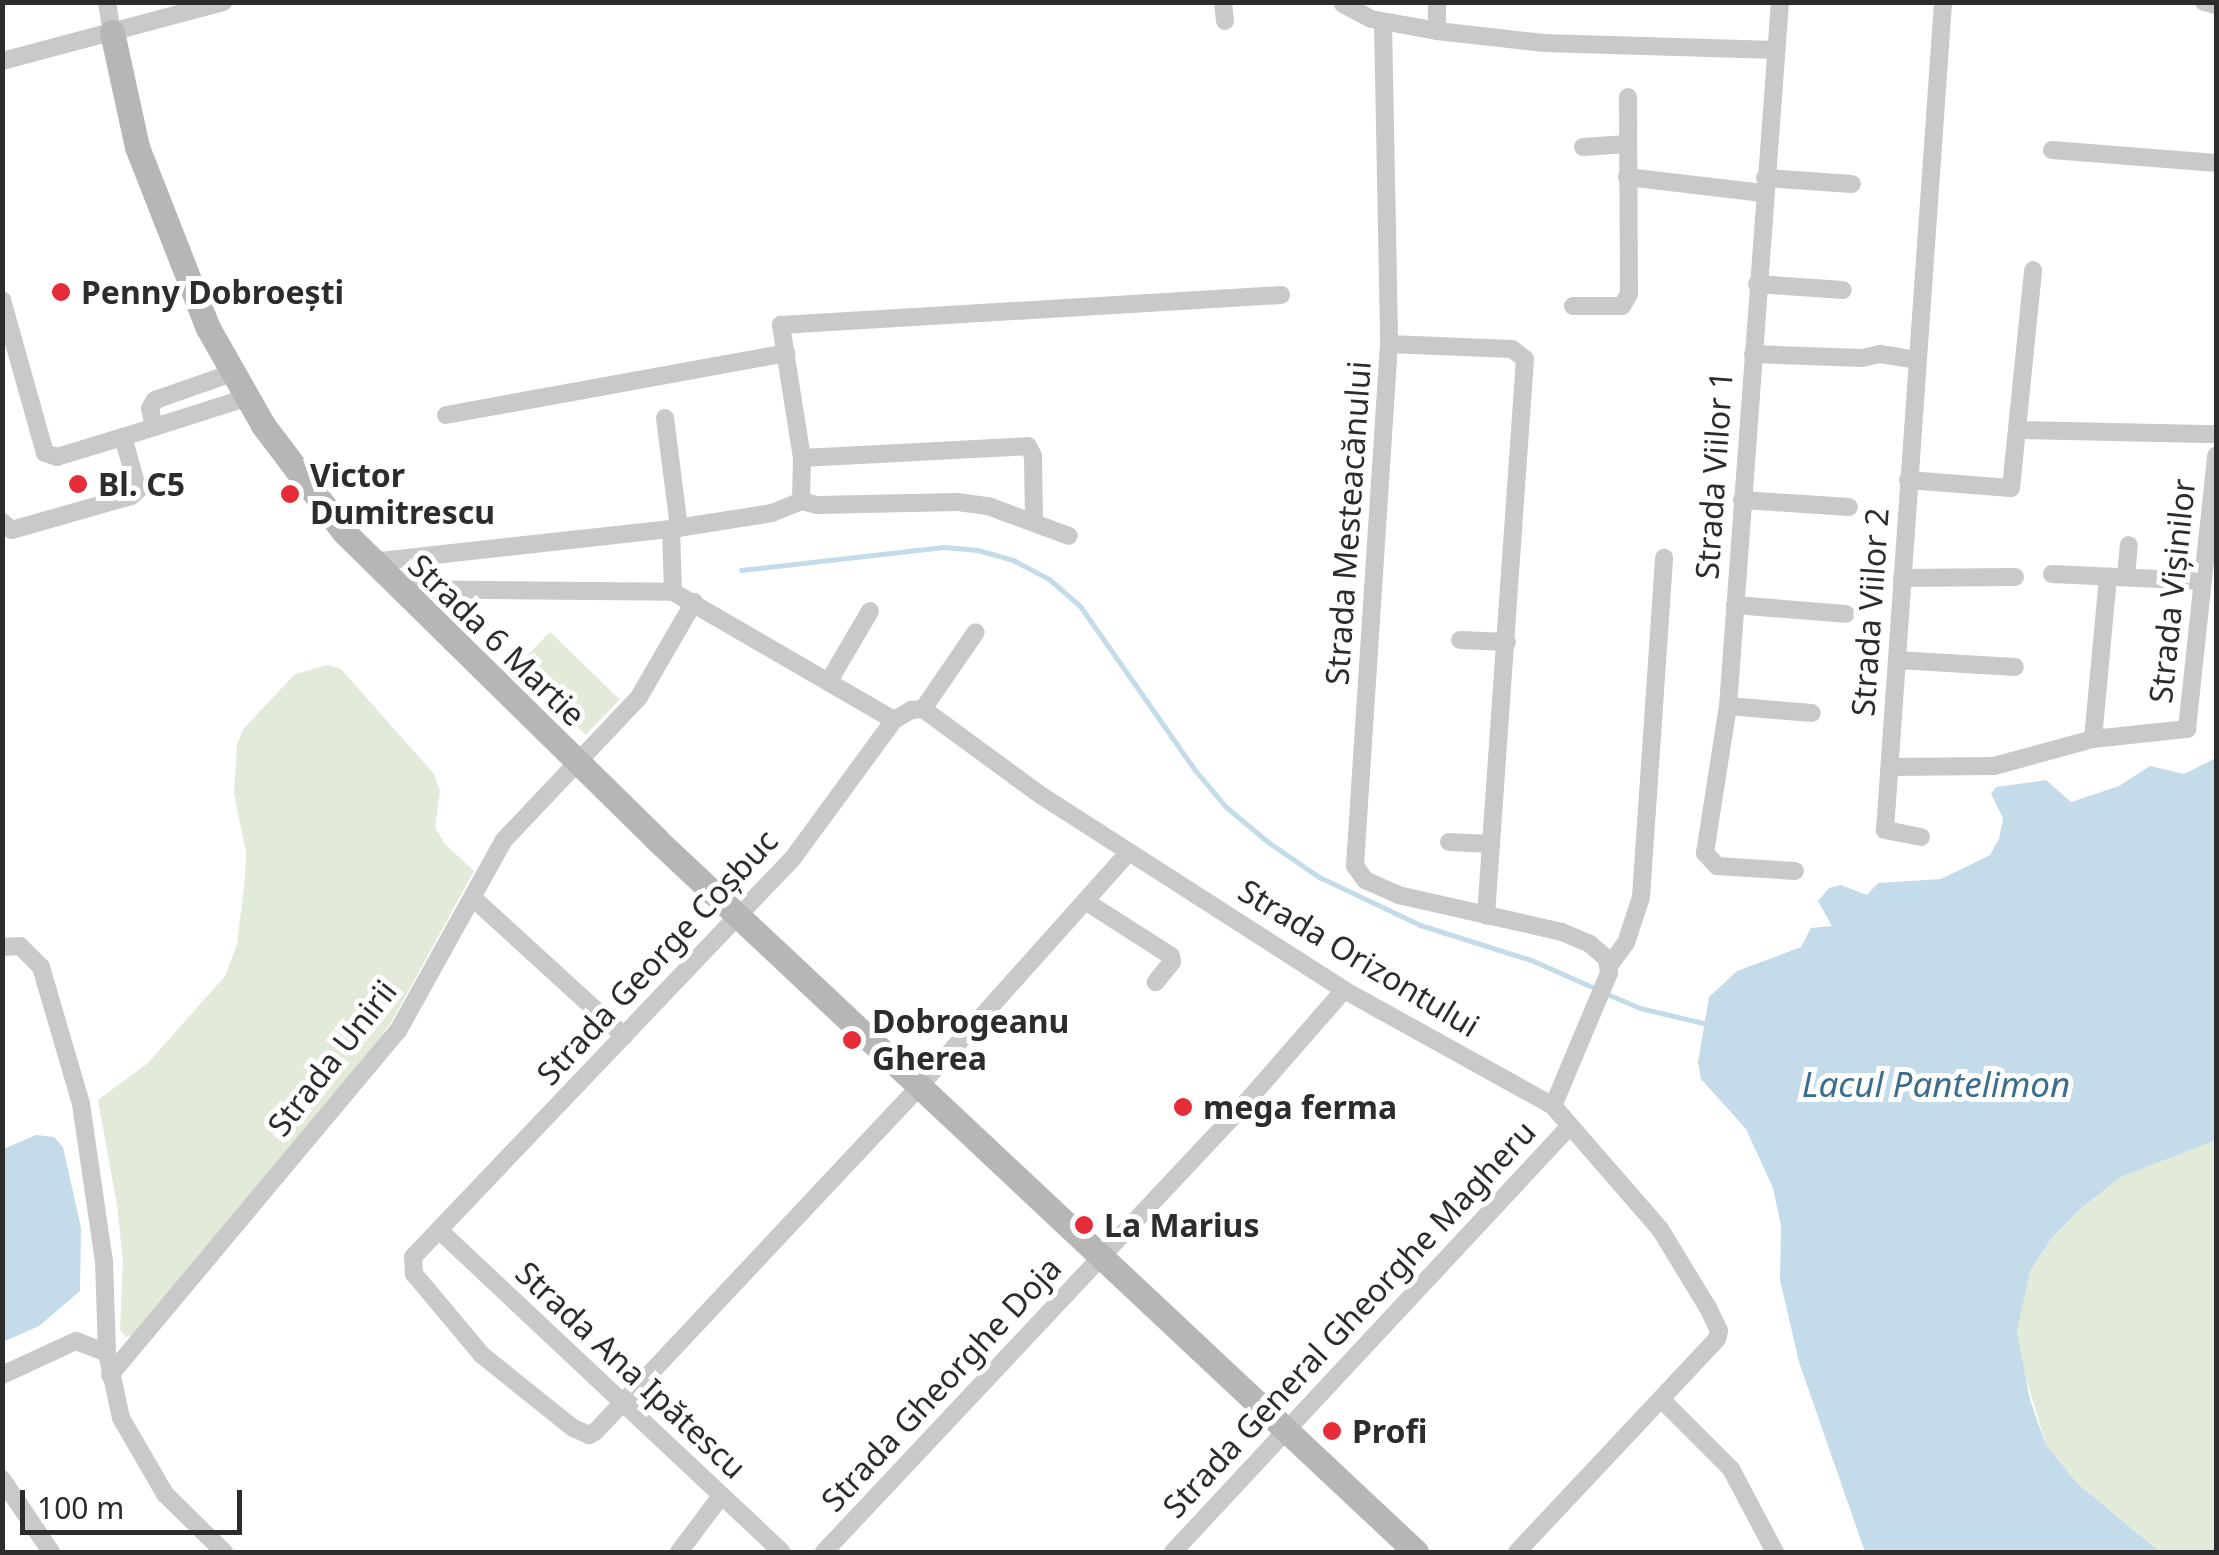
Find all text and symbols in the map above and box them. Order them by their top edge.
place label: Penny Dobroești [81,273,344,311]
marker: Penny Dobroești [50,281,72,303]
street label: Strada Mesteacănului [1318,360,1378,686]
street label: Strada Viilor 1 [1688,370,1740,580]
place label: Victor Dumitrescu [310,457,495,532]
place label: Bl. C5 [98,465,185,503]
marker: Bl. C5 [67,473,89,495]
street label: Strada Vișinilor [2141,477,2203,705]
marker: Victor Dumitrescu [279,483,301,505]
street label: Strada Viilor 2 [1844,507,1896,717]
street label: Strada 6 Martie [401,546,593,734]
street label: Strada George Coșbuc [529,821,785,1093]
street label: Strada Orizontului [1232,871,1486,1045]
street label: Strada Unirii [259,973,405,1143]
place label: Dobrogeanu Gherea [872,1003,1069,1078]
marker: Dobrogeanu Gherea [841,1029,863,1051]
water label: Lacul Pantelimon [1802,1063,2070,1105]
place label: mega ferma [1203,1088,1397,1126]
marker: mega ferma [1172,1096,1194,1118]
street label: Strada General Gheorghe Magheru [1155,1113,1543,1525]
place label: La Marius [1104,1206,1259,1244]
marker: La Marius [1073,1214,1095,1236]
street label: Strada Gheorghe Doja [813,1249,1069,1519]
street label: Strada Ana Ipătescu [508,1253,754,1487]
place label: Profi [1352,1412,1427,1450]
marker: Profi [1321,1420,1343,1442]
scale bar [25,1470,248,1532]
text: 100 m [37,1487,124,1528]

